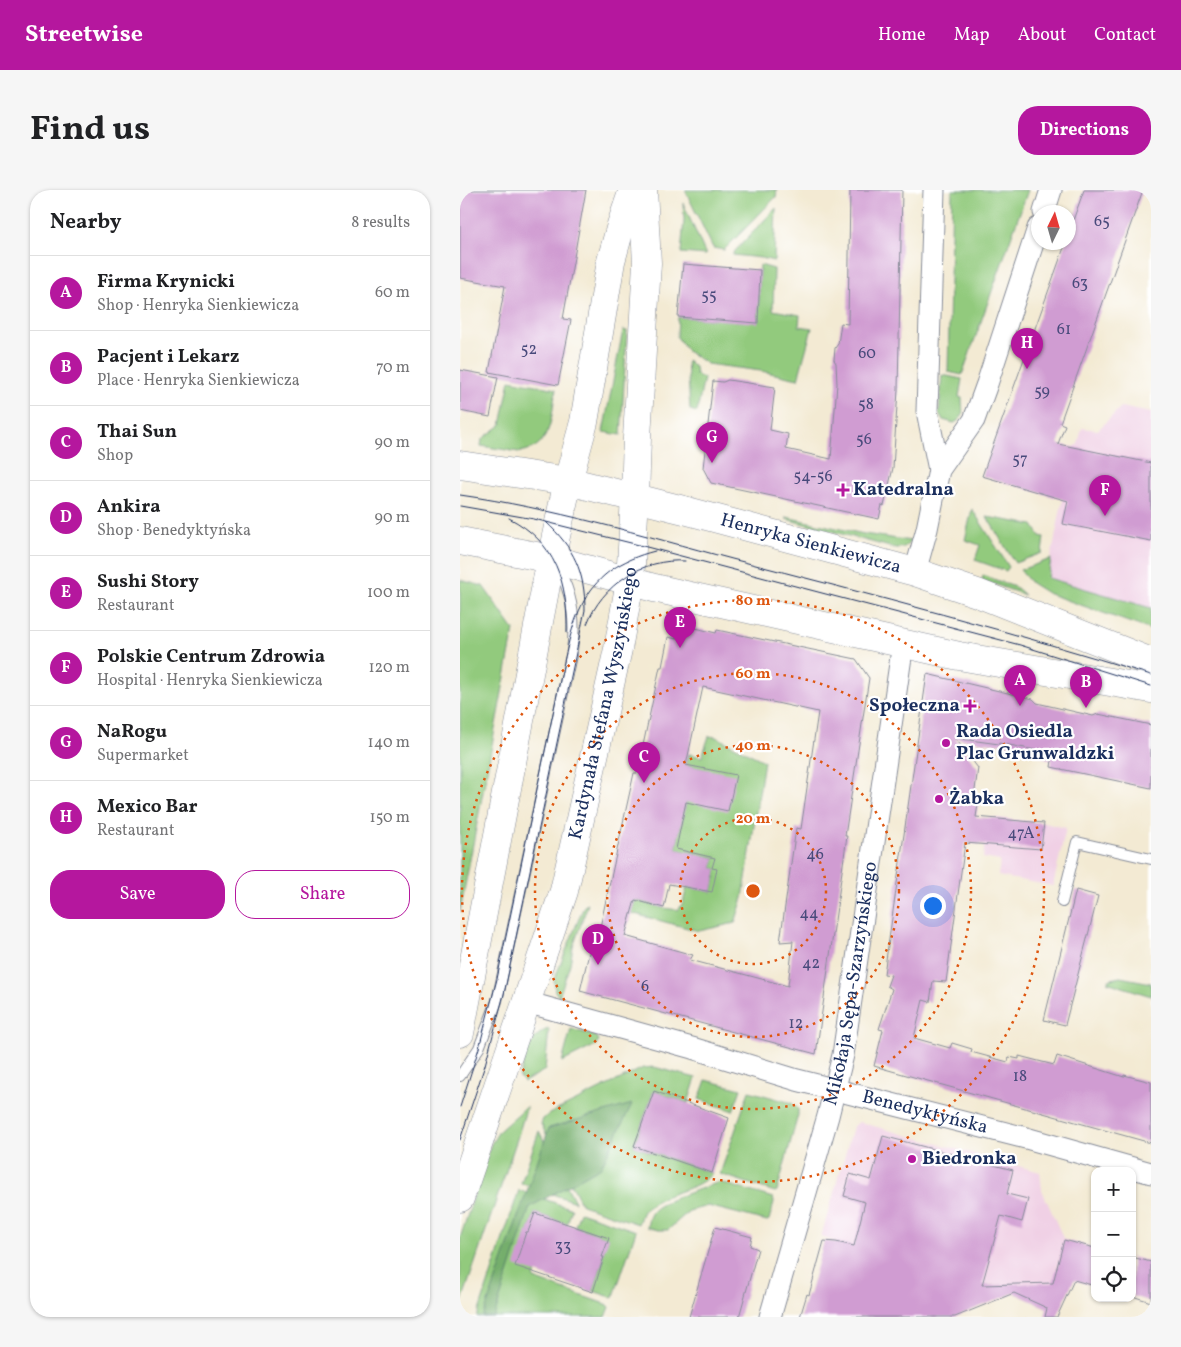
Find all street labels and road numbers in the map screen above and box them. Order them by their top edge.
street label: Henryka Sienkiewicza [718,507,904,581]
street label: Kardynała Stefana Wyszyńskiego [563,566,644,842]
street label: Mikołaja Sępa-Szarzyńskiego [818,860,884,1108]
street label: Benedyktyńska [859,1084,991,1141]

